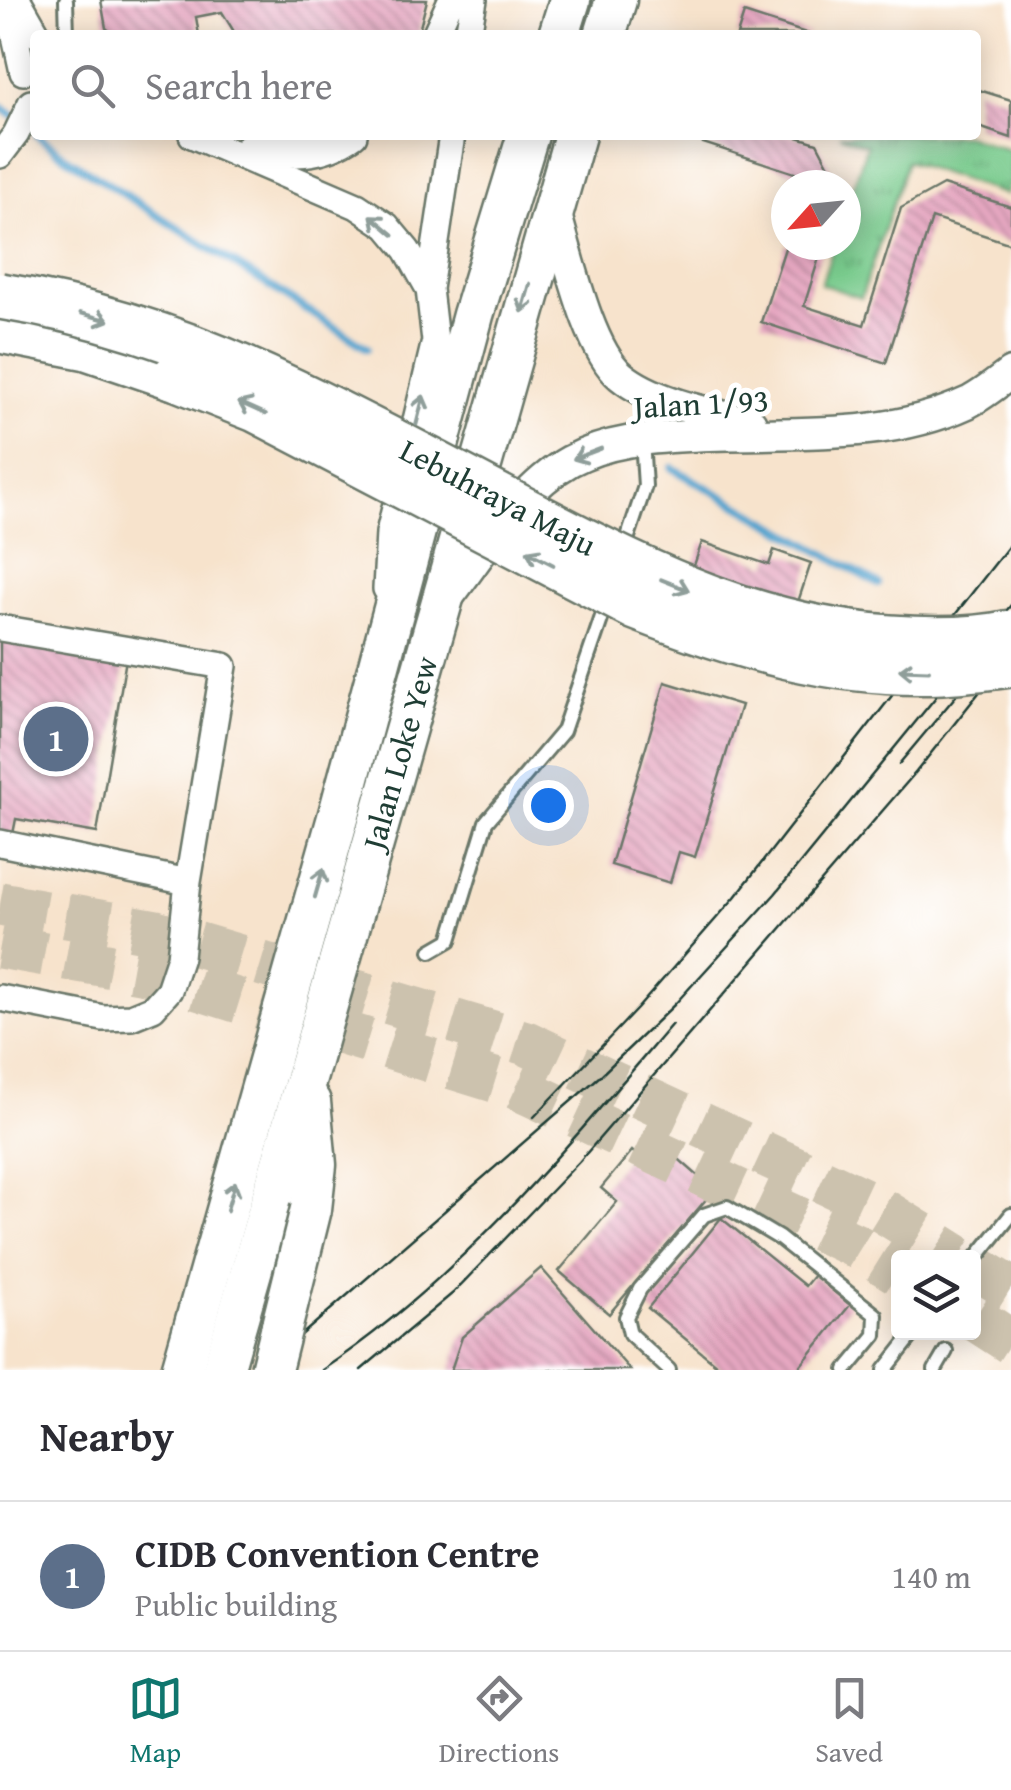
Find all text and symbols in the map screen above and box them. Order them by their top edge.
search box [30,30,981,140]
text: Search here [145,57,333,113]
icon: search [65,58,120,113]
north arrow [771,170,861,260]
one-way arrow [370,214,395,237]
one-way arrow [516,282,535,314]
one-way arrow [79,309,110,327]
street label: Jalan 1/93 [628,376,770,430]
one-way arrow [412,395,430,427]
one-way arrow [237,398,268,416]
street label: Lebuhraya Maju [392,426,605,567]
one-way arrow [573,447,603,465]
one-way arrow [525,548,555,567]
one-way arrow [659,577,690,595]
street label: Jalan Loke Yew [348,650,449,859]
one-way arrow [898,661,930,680]
pin: 1 [23,702,88,776]
your location [523,780,574,831]
one-way arrow [311,868,329,899]
one-way arrow [222,1181,241,1212]
map controls [891,1250,981,1340]
button: layers [891,1250,981,1340]
text: Nearby [40,1405,174,1466]
text: CIDB Convention Centre [135,1525,540,1581]
text: 1 [64,1553,81,1600]
text: 140 m [892,1553,971,1600]
text: Public building [135,1581,337,1628]
tab: Map [128,1671,183,1772]
tab: Directions [439,1671,559,1772]
tab: Saved [815,1671,883,1772]

